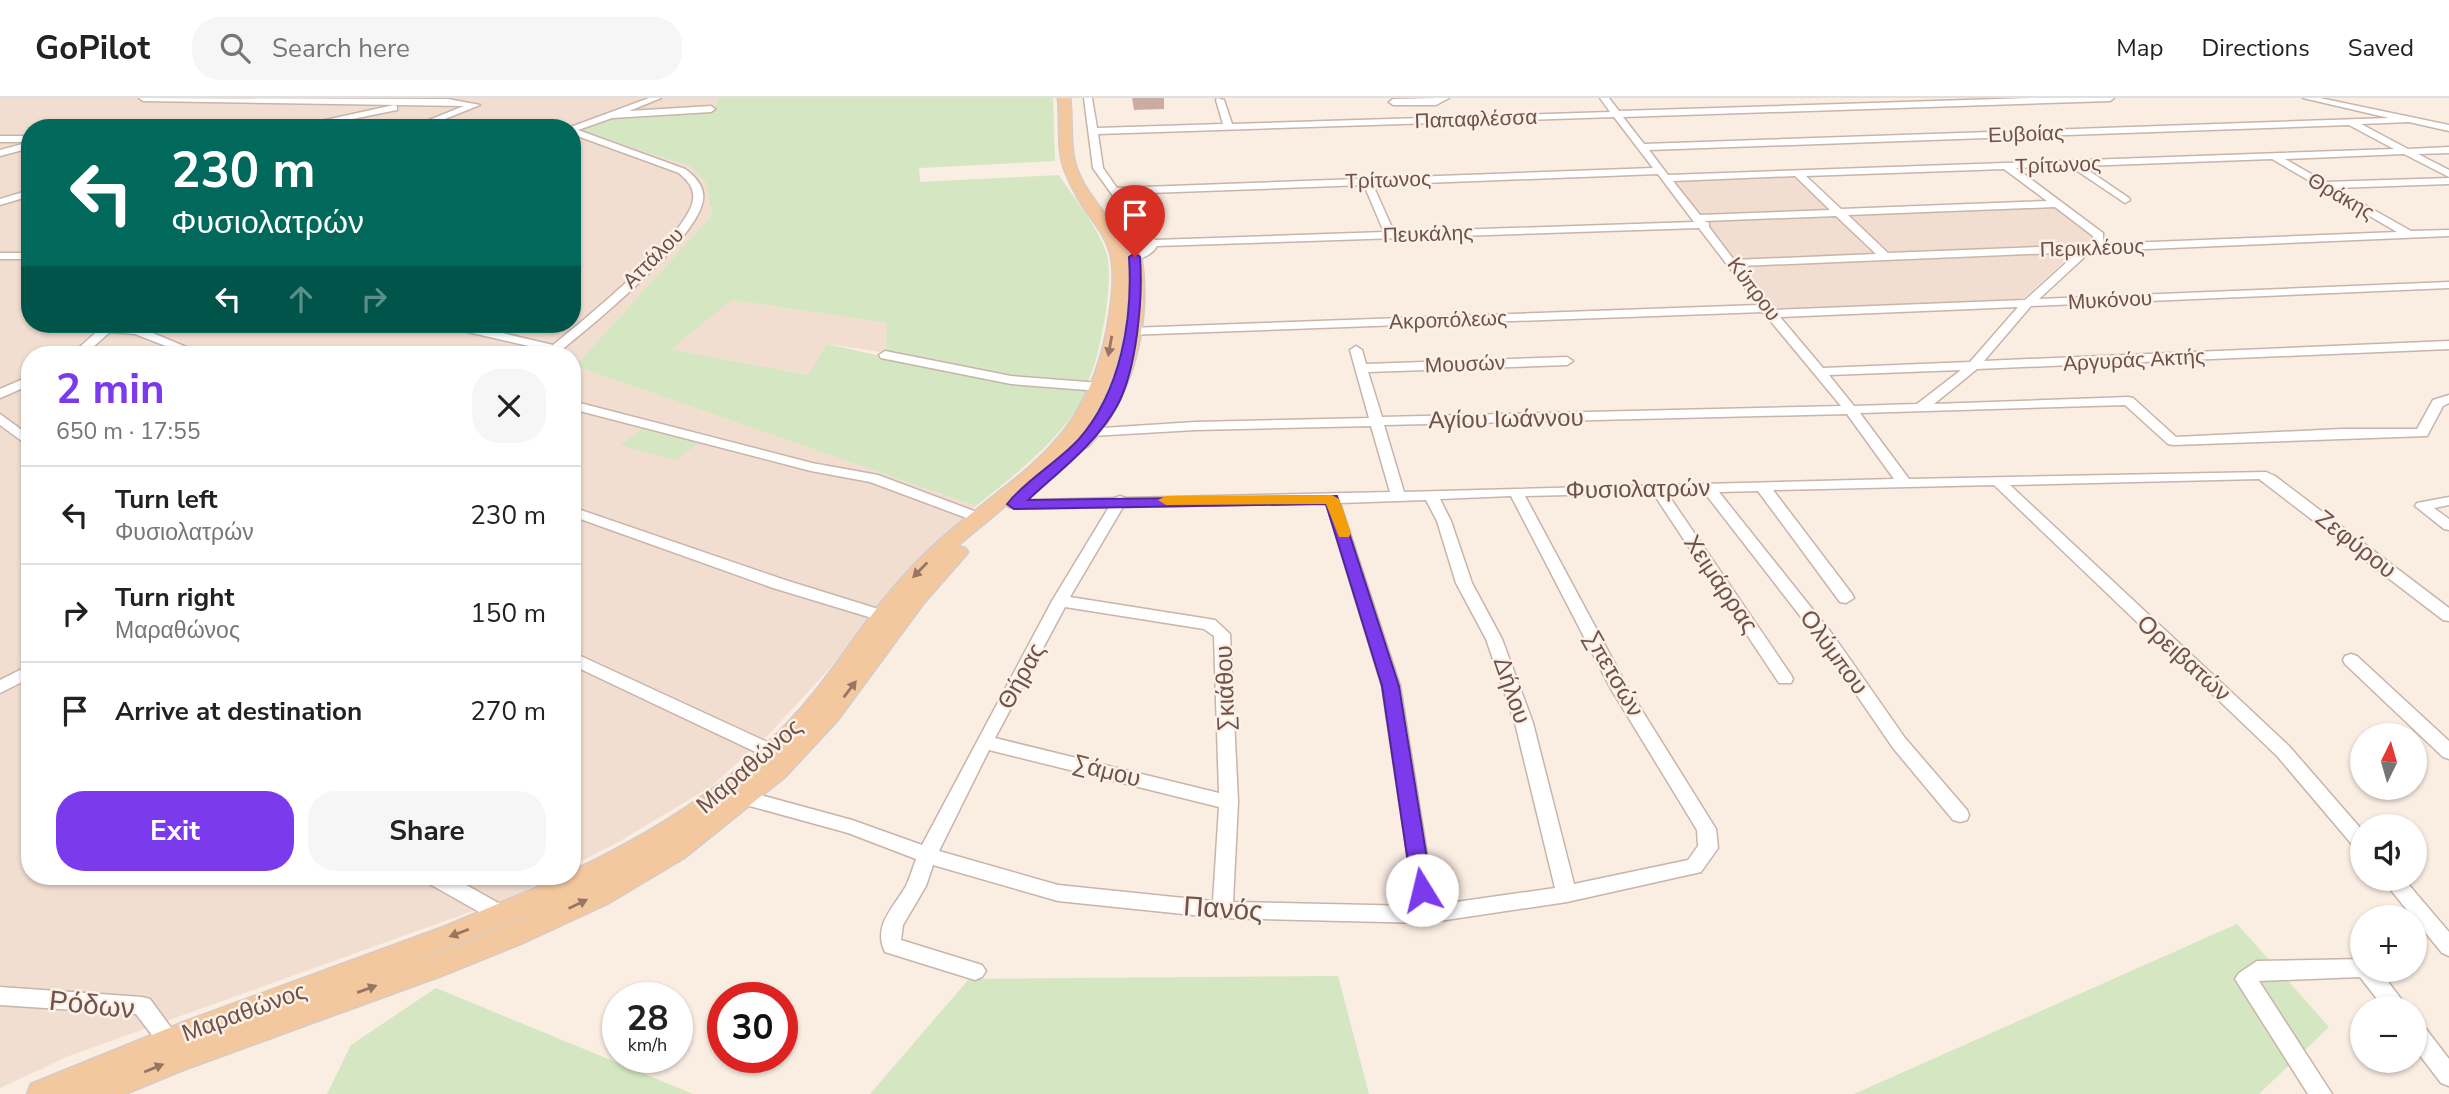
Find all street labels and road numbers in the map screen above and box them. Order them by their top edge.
street label: Παπαφλέσσα [1414,103,1538,135]
street label: Ευβοίας [1987,119,2065,149]
street label: Τρίτωνος [2014,150,2102,180]
street label: Τρίτωνος [1344,165,1432,195]
street label: Θράκης [2303,166,2379,226]
street label: Πευκάλης [1382,218,1474,250]
street label: Αττάλου [616,221,690,295]
street label: Περικλέους [2039,232,2145,264]
street label: Κύπρου [1721,251,1787,327]
street label: Μυκόνου [2067,284,2153,316]
street label: Ακροπόλεως [1388,304,1508,336]
street label: Αργυράς Ακτής [2062,342,2206,378]
street label: Μουσών [1424,349,1506,379]
street label: Αγίου Ιωάννου [1428,402,1584,436]
street label: Φυσιολατρών [1565,472,1711,506]
street label: Ζεφύρου [2309,502,2403,586]
street label: Χειμάρρας [1676,529,1766,639]
street label: Ολύμπου [1792,603,1876,701]
street label: Ορειβατών [2130,607,2238,709]
street label: Σπετσών [1577,625,1651,723]
street label: Θήρας [990,637,1052,715]
street label: Σκιάθου [1208,645,1242,731]
street label: Δήλου [1486,652,1538,728]
street label: Μαραθώνος [689,711,809,821]
street label: Σάμου [1070,747,1144,795]
street label: Πανός [1182,887,1264,931]
street label: Μαραθώνος [177,975,311,1049]
street label: Ρόδων [47,982,136,1028]

